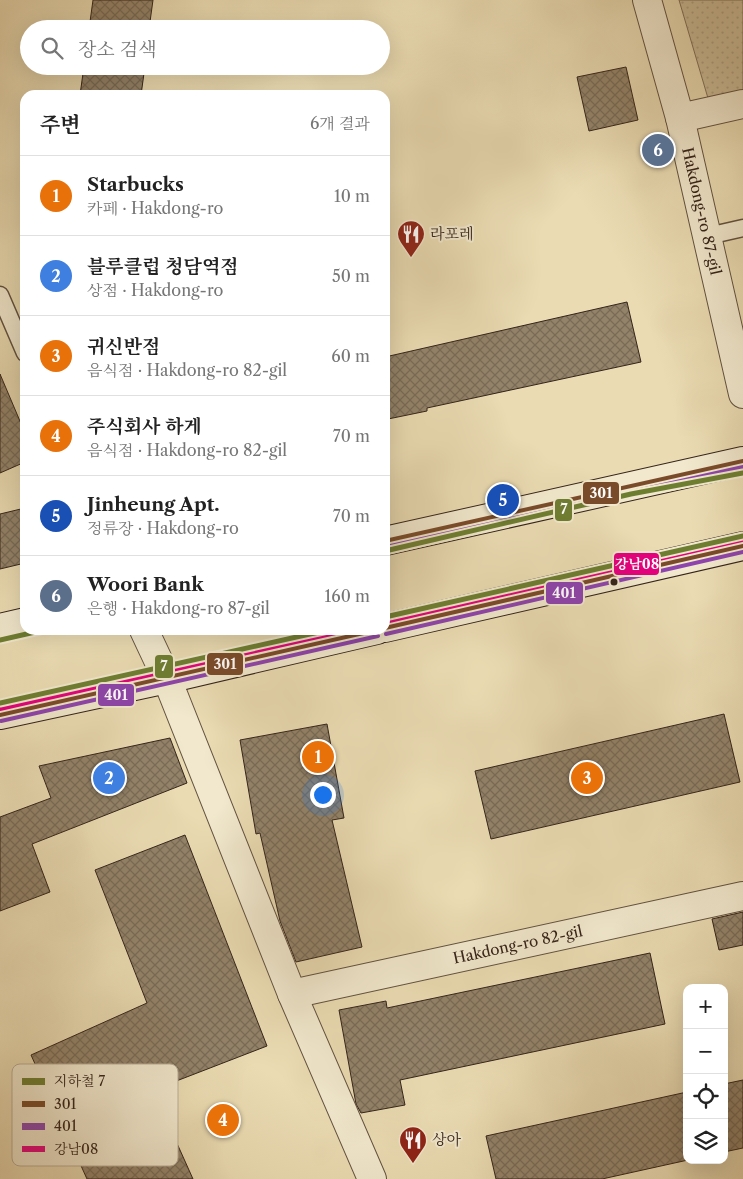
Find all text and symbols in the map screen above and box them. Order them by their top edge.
search box [20,20,390,75]
icon: search [38,34,66,62]
text: 장소 검색 [78,38,156,61]
text: 주변 [40,112,81,137]
text: 6개 결과 [310,113,370,133]
pin: 6 [642,131,674,169]
street label: Hakdong-ro 87-gil [678,145,726,277]
text: Starbucks [87,173,184,196]
text: 1 [52,186,60,206]
text: 10 m [334,186,370,206]
text: 카페 · Hakdong-ro [87,198,223,218]
restaurant icon: 라포레 [396,219,426,258]
place label: 라포레 [430,224,473,243]
text: 블루클럽 청담역점 [87,255,239,278]
text: 2 [51,266,61,286]
text: 50 m [332,266,370,286]
text: 상점 · Hakdong-ro [87,280,223,300]
text: 귀신반점 [87,335,160,358]
text: 3 [51,346,61,366]
text: 60 m [331,346,370,366]
text: 음식점 · Hakdong-ro 82-gil [87,360,287,380]
text: 주식회사 하게 [87,415,202,438]
text: 4 [51,426,61,446]
text: 70 m [333,426,370,446]
text: 음식점 · Hakdong-ro 82-gil [87,440,287,460]
pin: 5 [487,481,519,519]
line badge: 301 [582,481,620,505]
text: 301 [589,484,613,502]
text: Jinheung Apt. [87,493,220,516]
line badge: 7 [554,498,573,522]
text: 7 [560,500,568,518]
text: 5 [52,506,60,526]
text: 70 m [333,506,370,526]
text: 정류장 · Hakdong-ro [87,518,239,538]
line badge: 강남08 [613,552,660,576]
text: 강남08 [615,555,659,573]
text: Woori Bank [87,573,204,596]
unlabelled marker [609,577,619,587]
line badge: 401 [545,581,584,605]
text: 401 [552,584,576,602]
text: 6 [51,586,61,606]
text: 160 m [325,586,370,606]
text: 은행 · Hakdong-ro 87-gil [87,598,270,618]
line badge: 301 [206,652,244,676]
line badge: 7 [154,654,174,679]
text: 301 [213,655,237,673]
text: 7 [160,657,168,675]
line badge: 401 [97,683,135,707]
text: 401 [104,686,128,704]
pin: 1 [302,738,334,776]
pin: 2 [93,759,125,797]
pin: 3 [571,759,603,797]
your location [310,782,336,808]
street label: Hakdong-ro 82-gil [451,921,585,968]
map controls [683,984,728,1164]
button: + [683,984,728,1029]
button: − [683,1029,728,1074]
legend [12,1064,178,1166]
text: 지하철 7 [54,1072,105,1090]
button: locate [683,1074,728,1119]
text: 301 [54,1095,77,1113]
pin: 4 [207,1101,239,1139]
text: 401 [54,1117,77,1135]
button: layers [683,1119,728,1164]
restaurant icon: 상아 [398,1125,428,1164]
place label: 상아 [432,1130,461,1149]
text: 강남08 [54,1140,98,1158]

